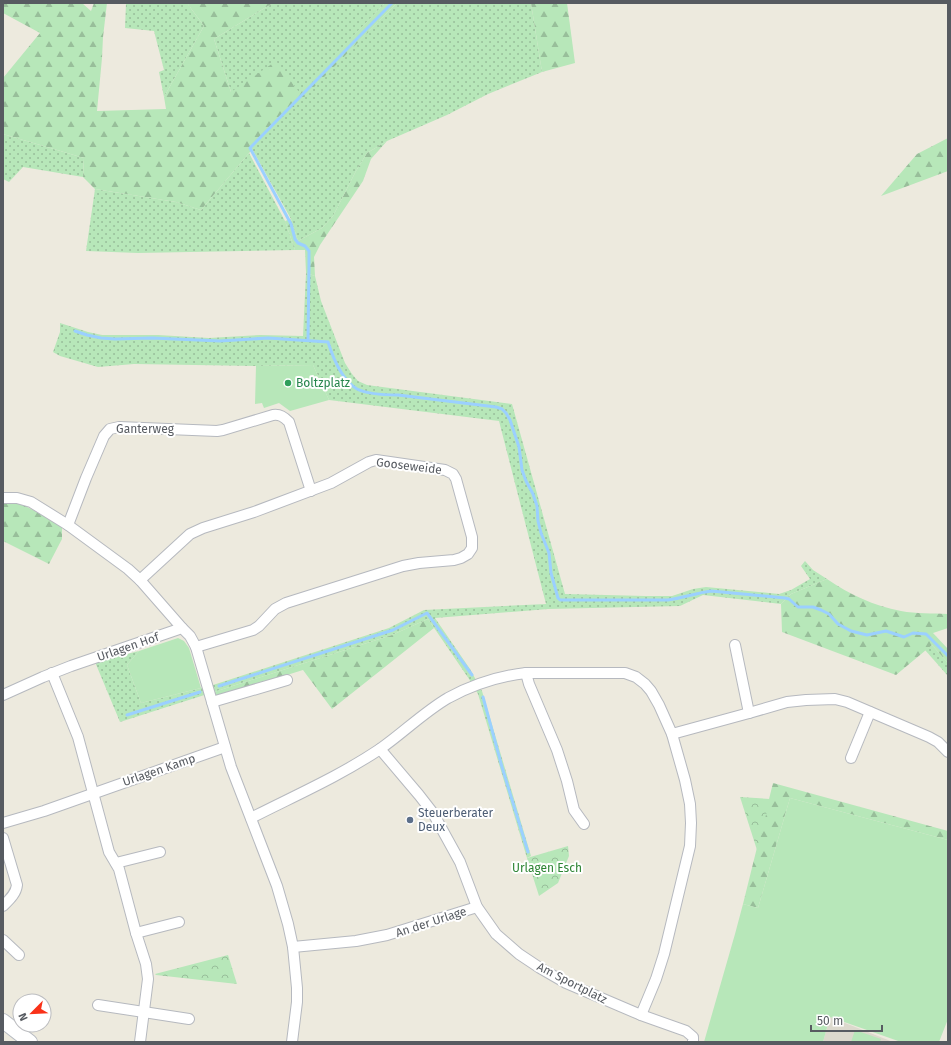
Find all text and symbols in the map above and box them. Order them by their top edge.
place label: Boltzplatz [296,376,350,390]
marker: Boltzplatz [283,378,293,388]
street label: Ganterweg [116,422,175,436]
street label: Gooseweide [375,455,443,477]
street label: Urlagen Hof [95,630,162,664]
street label: Urlagen Kamp [121,751,197,789]
place label: Steuerberater Deux [418,806,493,834]
marker: Steuerberater Deux [405,815,415,825]
park label: Urlagen Esch [512,861,582,875]
street label: An der Urlage [394,904,468,940]
street label: Am Sportplatz [535,959,609,1007]
north arrow [12,993,52,1033]
scale bar [811,1007,882,1033]
text: N [16,1011,31,1023]
text: 50 m [817,1014,843,1028]

